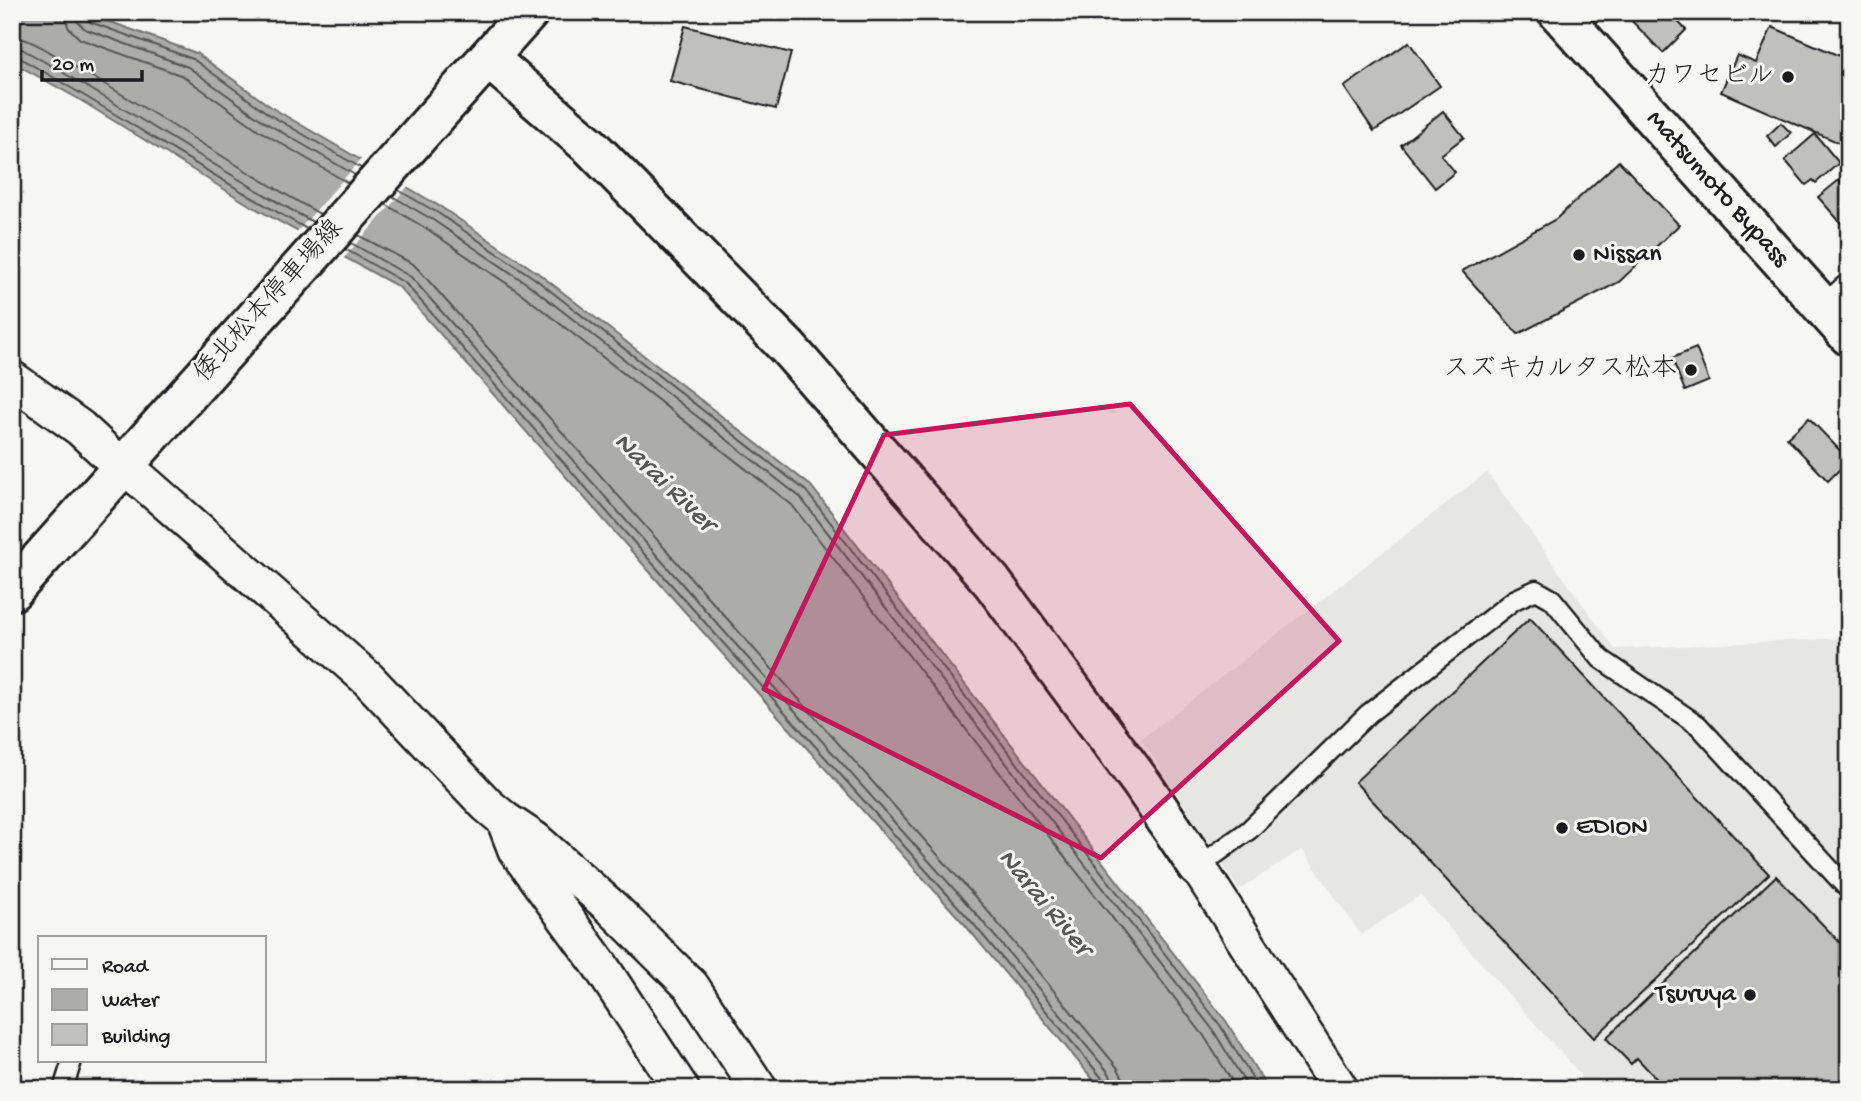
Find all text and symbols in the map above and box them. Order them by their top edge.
scale bar [42,38,142,82]
text: 20 m [52,54,94,79]
place label: カワセビル [1645,62,1774,93]
marker: カワセビル [1780,69,1796,85]
street label: Matsumoto Bypass [1639,104,1796,275]
street label: 倭北松本停車場線 [187,213,351,390]
place label: Nissan [1593,240,1662,271]
marker: Nissan [1571,247,1587,263]
place label: スズキカルタス松本 [1444,354,1677,386]
marker: スズキカルタス松本 [1683,362,1699,378]
water label: Narai River [606,426,726,543]
place label: EDION [1576,813,1648,844]
marker: EDION [1554,820,1570,836]
water label: Narai River [990,843,1102,967]
legend [38,936,266,1062]
text: Road [102,956,150,981]
place label: Tsuruya [1654,980,1738,1011]
marker: Tsuruya [1742,987,1758,1003]
text: Water [102,990,160,1015]
text: Building [101,1026,171,1051]

